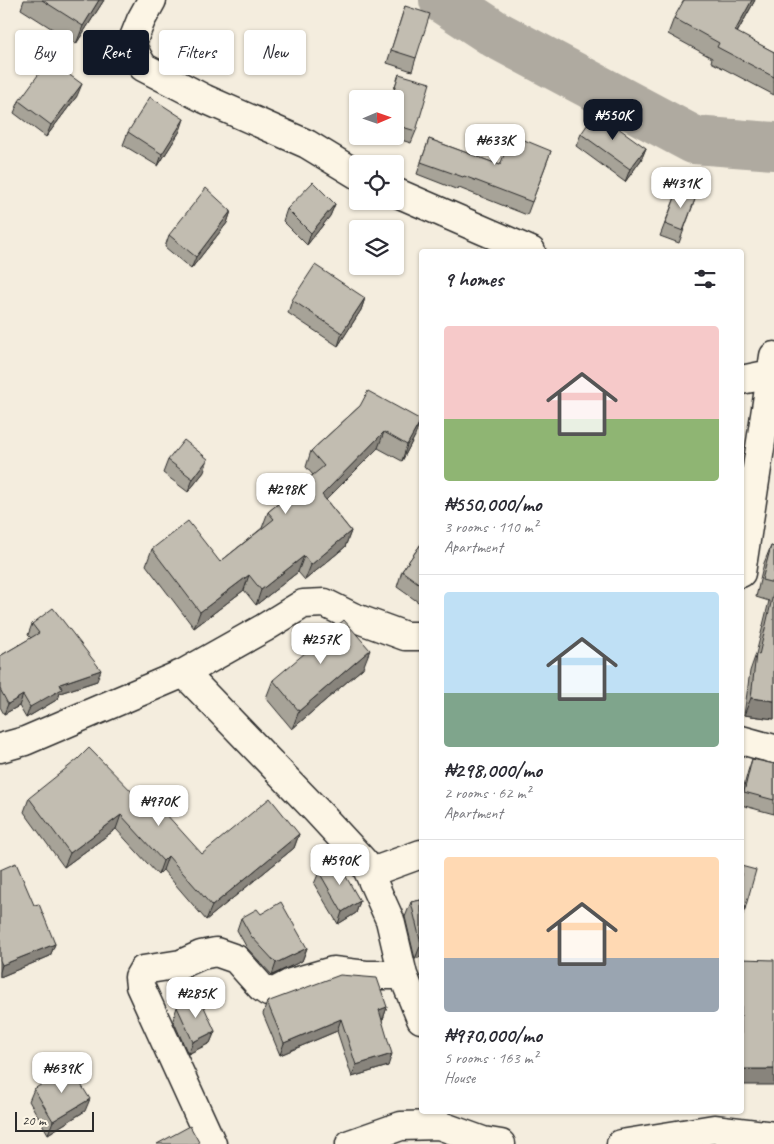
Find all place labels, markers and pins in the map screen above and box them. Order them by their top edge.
pin: ₦550K [578,98,648,141]
pin: ₦633K [460,124,530,166]
pin: ₦431K [646,166,716,209]
pin: ₦298K [251,472,321,515]
pin: ₦257K [286,622,356,665]
pin: ₦970K [124,784,194,827]
pin: ₦590K [305,844,375,886]
pin: ₦285K [161,976,231,1019]
pin: ₦639K [27,1052,97,1094]

